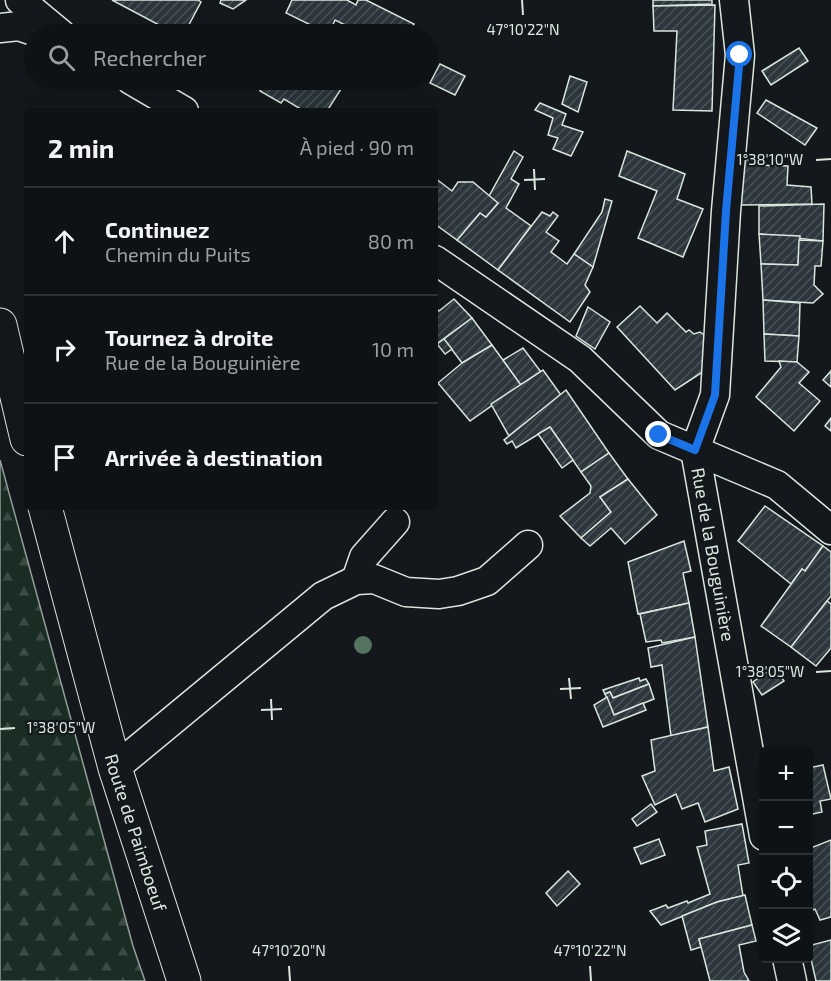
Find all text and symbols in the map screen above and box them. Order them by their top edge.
text: 47°10'22"N [486,20,560,38]
search box [24,24,438,90]
icon: search [45,41,78,74]
route start [726,41,752,67]
text: Rechercher [93,44,206,70]
text: 2 min [48,132,114,163]
text: À pied · 90 m [300,135,414,159]
text: 1°38'10"W [737,150,803,168]
text: Continuez [105,216,209,242]
icon: ahead [48,225,81,258]
text: 80 m [368,229,414,253]
text: Chemin du Puits [105,242,251,266]
text: Tournez à droite [105,324,274,350]
icon: right [48,333,81,366]
text: 10 m [372,337,414,361]
text: Rue de la Bouguinière [105,350,301,374]
route end [645,421,671,447]
icon: arrive [48,441,81,474]
text: Arrivée à destination [105,444,323,470]
street label: Rue de la Bouguinière [687,466,740,643]
text: 1°38'05"W [736,662,804,680]
text: 1°38'05"W [27,718,95,736]
map controls [759,747,813,963]
button: + [759,747,813,801]
street label: Route de Paimboeuf [101,751,172,915]
button: − [759,801,813,855]
button: locate [759,855,813,909]
button: layers [759,909,813,963]
text: 47°10'20"N [252,941,326,959]
text: 47°10'22"N [553,941,627,959]

